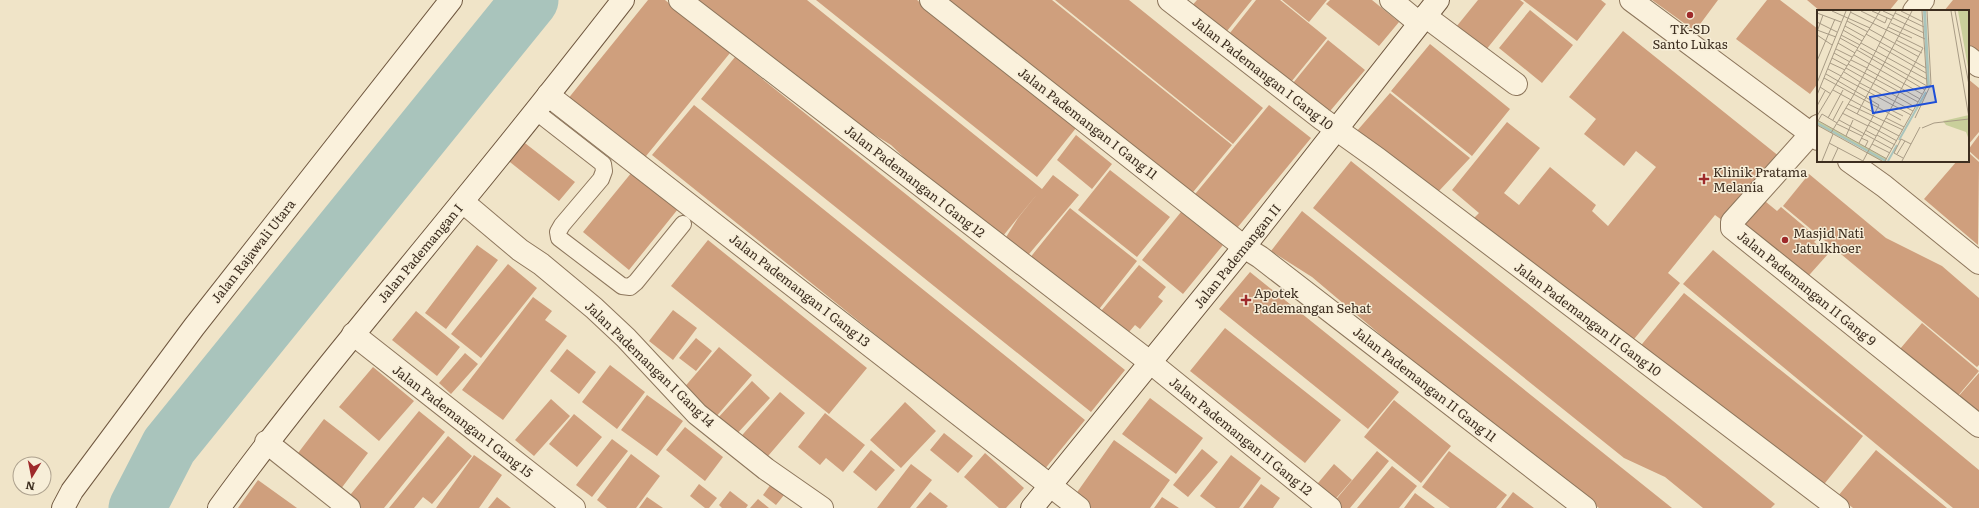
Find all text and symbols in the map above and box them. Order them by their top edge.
marker: TK-SD Santo Lukas [1685,10,1695,20]
inset map [1817,10,1969,162]
street label: Jalan Pademangan I Gang 10 [1189,11,1338,134]
place label: TK-SD Santo Lukas [1652,19,1728,53]
street label: Jalan Pademangan I Gang 11 [1015,62,1162,183]
street label: Jalan Pademangan I Gang 12 [841,120,990,242]
place label: Klinik Pratama Melania [1713,162,1807,196]
marker: Klinik Pratama Melania [1698,173,1710,185]
street label: Jalan Rajawali Utara [206,195,299,307]
street label: Jalan Pademangan I [372,199,467,306]
street label: Jalan Pademangan II [1189,199,1285,312]
place label: Masjid Nati Jatulkhoer [1793,223,1865,257]
street label: Jalan Pademangan II Gang 9 [1734,226,1881,350]
street label: Jalan Pademangan I Gang 13 [726,229,875,351]
marker: Masjid Nati Jatulkhoer [1780,235,1790,245]
street label: Jalan Pademangan II Gang 10 [1511,257,1666,381]
place label: Apotek Pademangan Sehat [1254,283,1372,317]
marker: Apotek Pademangan Sehat [1241,295,1251,305]
street label: Jalan Pademangan I Gang 14 [581,297,719,431]
street label: Jalan Pademangan II Gang 11 [1349,321,1501,446]
street label: Jalan Pademangan I Gang 15 [389,360,538,482]
street label: Jalan Pademangan II Gang 12 [1166,372,1317,500]
north arrow [12,456,52,496]
text: N [24,478,36,496]

